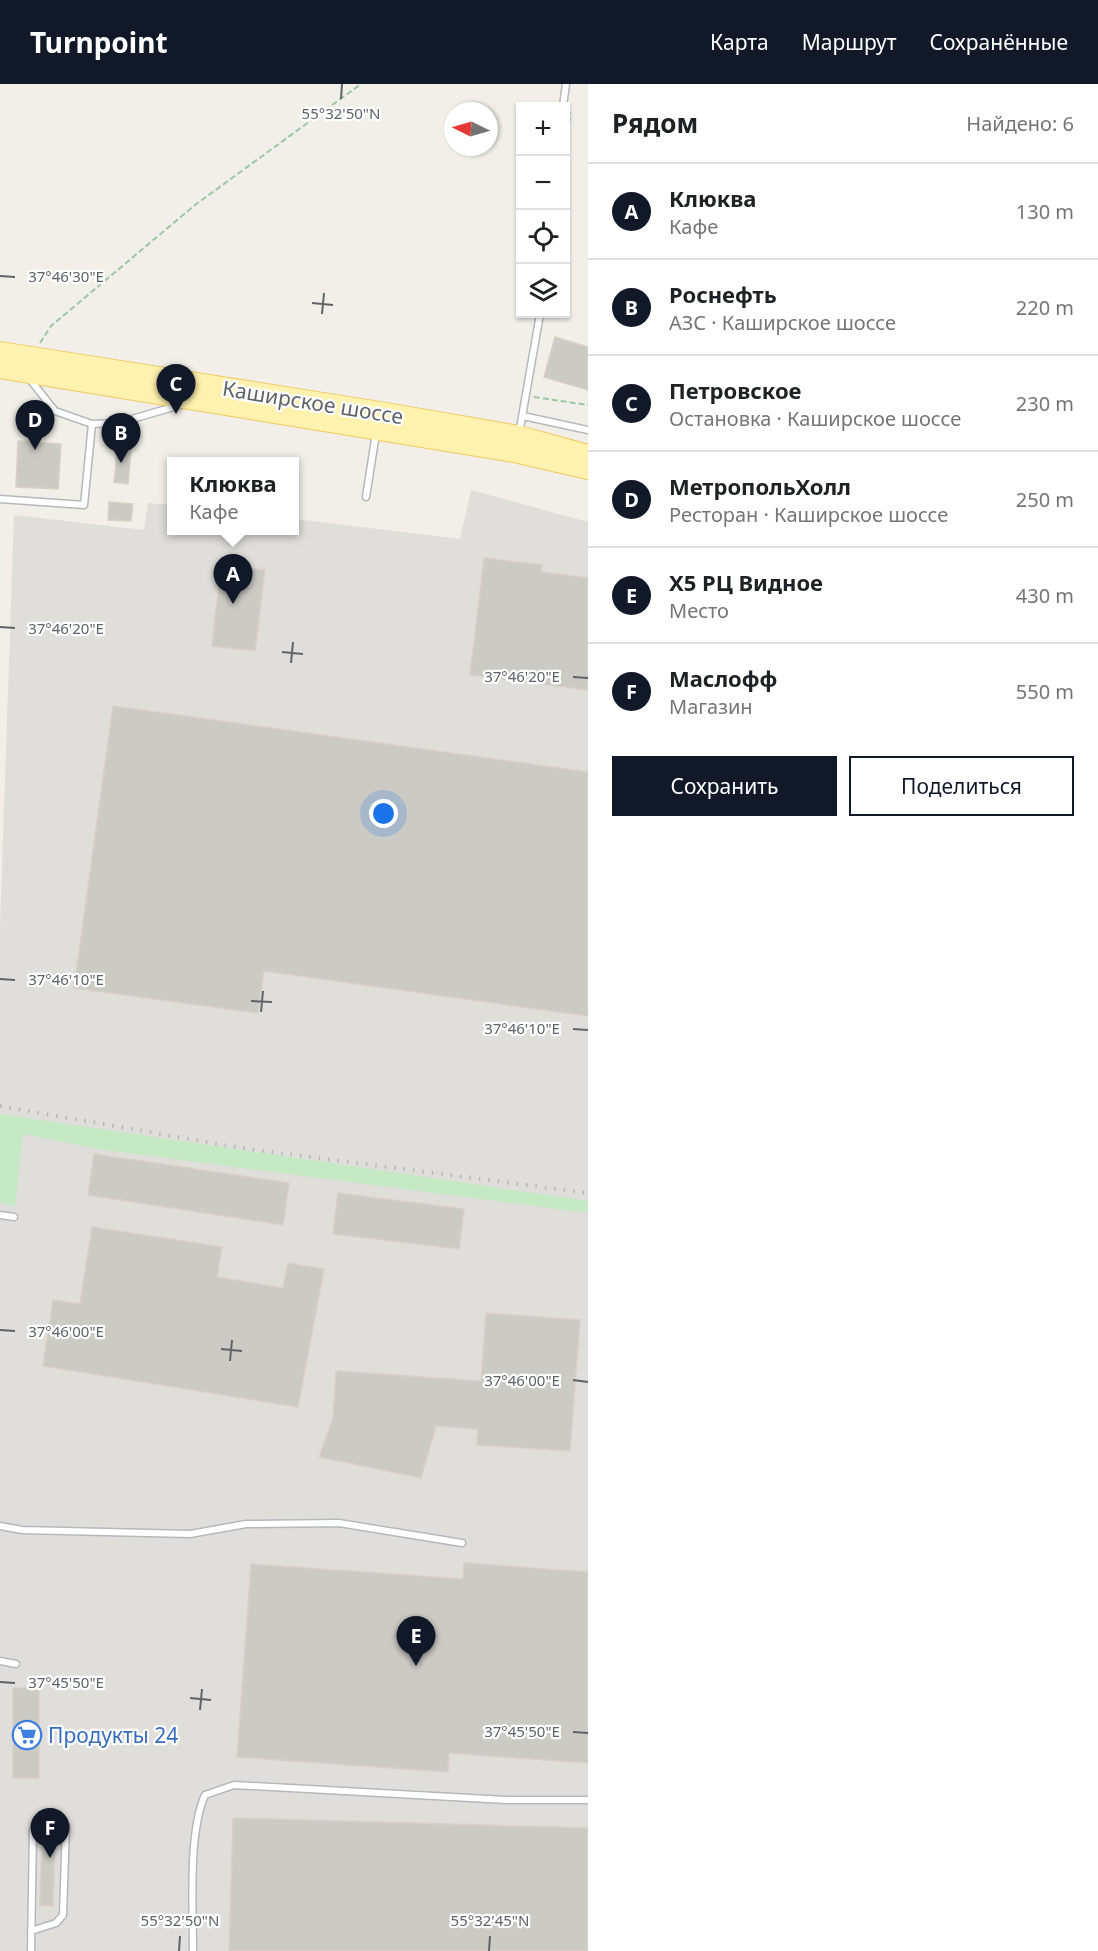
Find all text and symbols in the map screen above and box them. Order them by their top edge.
text: Turnpoint [30,23,168,61]
text: Карта [710,28,769,56]
text: Маршрут [802,28,897,56]
text: Сохранённые [930,28,1068,56]
north arrow [444,102,498,156]
map controls [516,102,570,318]
button: + [516,102,570,156]
text: 55°32'50"N [302,103,380,123]
text: Рядом [612,105,698,141]
text: Найдено: 6 [966,110,1074,137]
button: − [516,156,570,210]
text: Клюква [669,183,756,213]
text: A [625,198,638,225]
text: 130 m [1016,198,1074,225]
button: locate [516,210,570,264]
text: Кафе [669,213,718,240]
button: layers [516,264,570,318]
text: 37°46'30"E [28,266,104,286]
text: Роснефть [669,279,777,309]
text: B [625,294,638,321]
text: 220 m [1016,294,1074,321]
text: АЗС · Каширское шоссе [669,309,896,336]
pin: C [156,364,195,414]
street label: Каширское шоссе [220,374,406,430]
text: Петровское [669,375,801,405]
text: C [625,390,638,417]
text: 230 m [1016,390,1074,417]
pin: D [15,400,54,450]
text: Остановка · Каширское шоссе [669,405,961,432]
pin: B [102,414,140,463]
popup [167,457,299,535]
text: Клюква [189,468,277,498]
text: МетропольХолл [669,471,851,501]
text: D [624,486,639,513]
text: 250 m [1016,486,1074,513]
text: Кафе [189,498,238,525]
text: Ресторан · Каширское шоссе [669,501,948,528]
pin: A [214,554,252,604]
text: X5 РЦ Видное [669,567,823,597]
text: E [626,582,637,609]
text: 430 m [1016,582,1074,609]
text: Место [669,597,729,624]
text: 37°46'20"E [28,618,104,638]
text: Маслофф [669,663,777,693]
text: 37°46'20"E [484,666,560,686]
text: F [626,678,637,705]
text: 550 m [1016,678,1074,705]
text: Магазин [669,693,753,720]
button: Сохранить [612,756,837,816]
button: Поделиться [849,756,1074,816]
your location [369,799,398,828]
text: 37°46'10"E [28,969,104,989]
text: 37°46'10"E [484,1018,560,1038]
text: 37°46'00"E [28,1321,104,1341]
text: 37°46'00"E [484,1370,560,1390]
pin: E [396,1616,436,1666]
text: 37°45'50"E [28,1672,104,1692]
supermarket icon: Продукты 24 [11,1719,43,1751]
place label: Продукты 24 [48,1721,178,1749]
text: 37°45'50"E [484,1721,560,1741]
pin: F [31,1808,70,1858]
text: 55°32'50"N [141,1910,219,1930]
text: 55°32'45"N [451,1910,529,1930]

